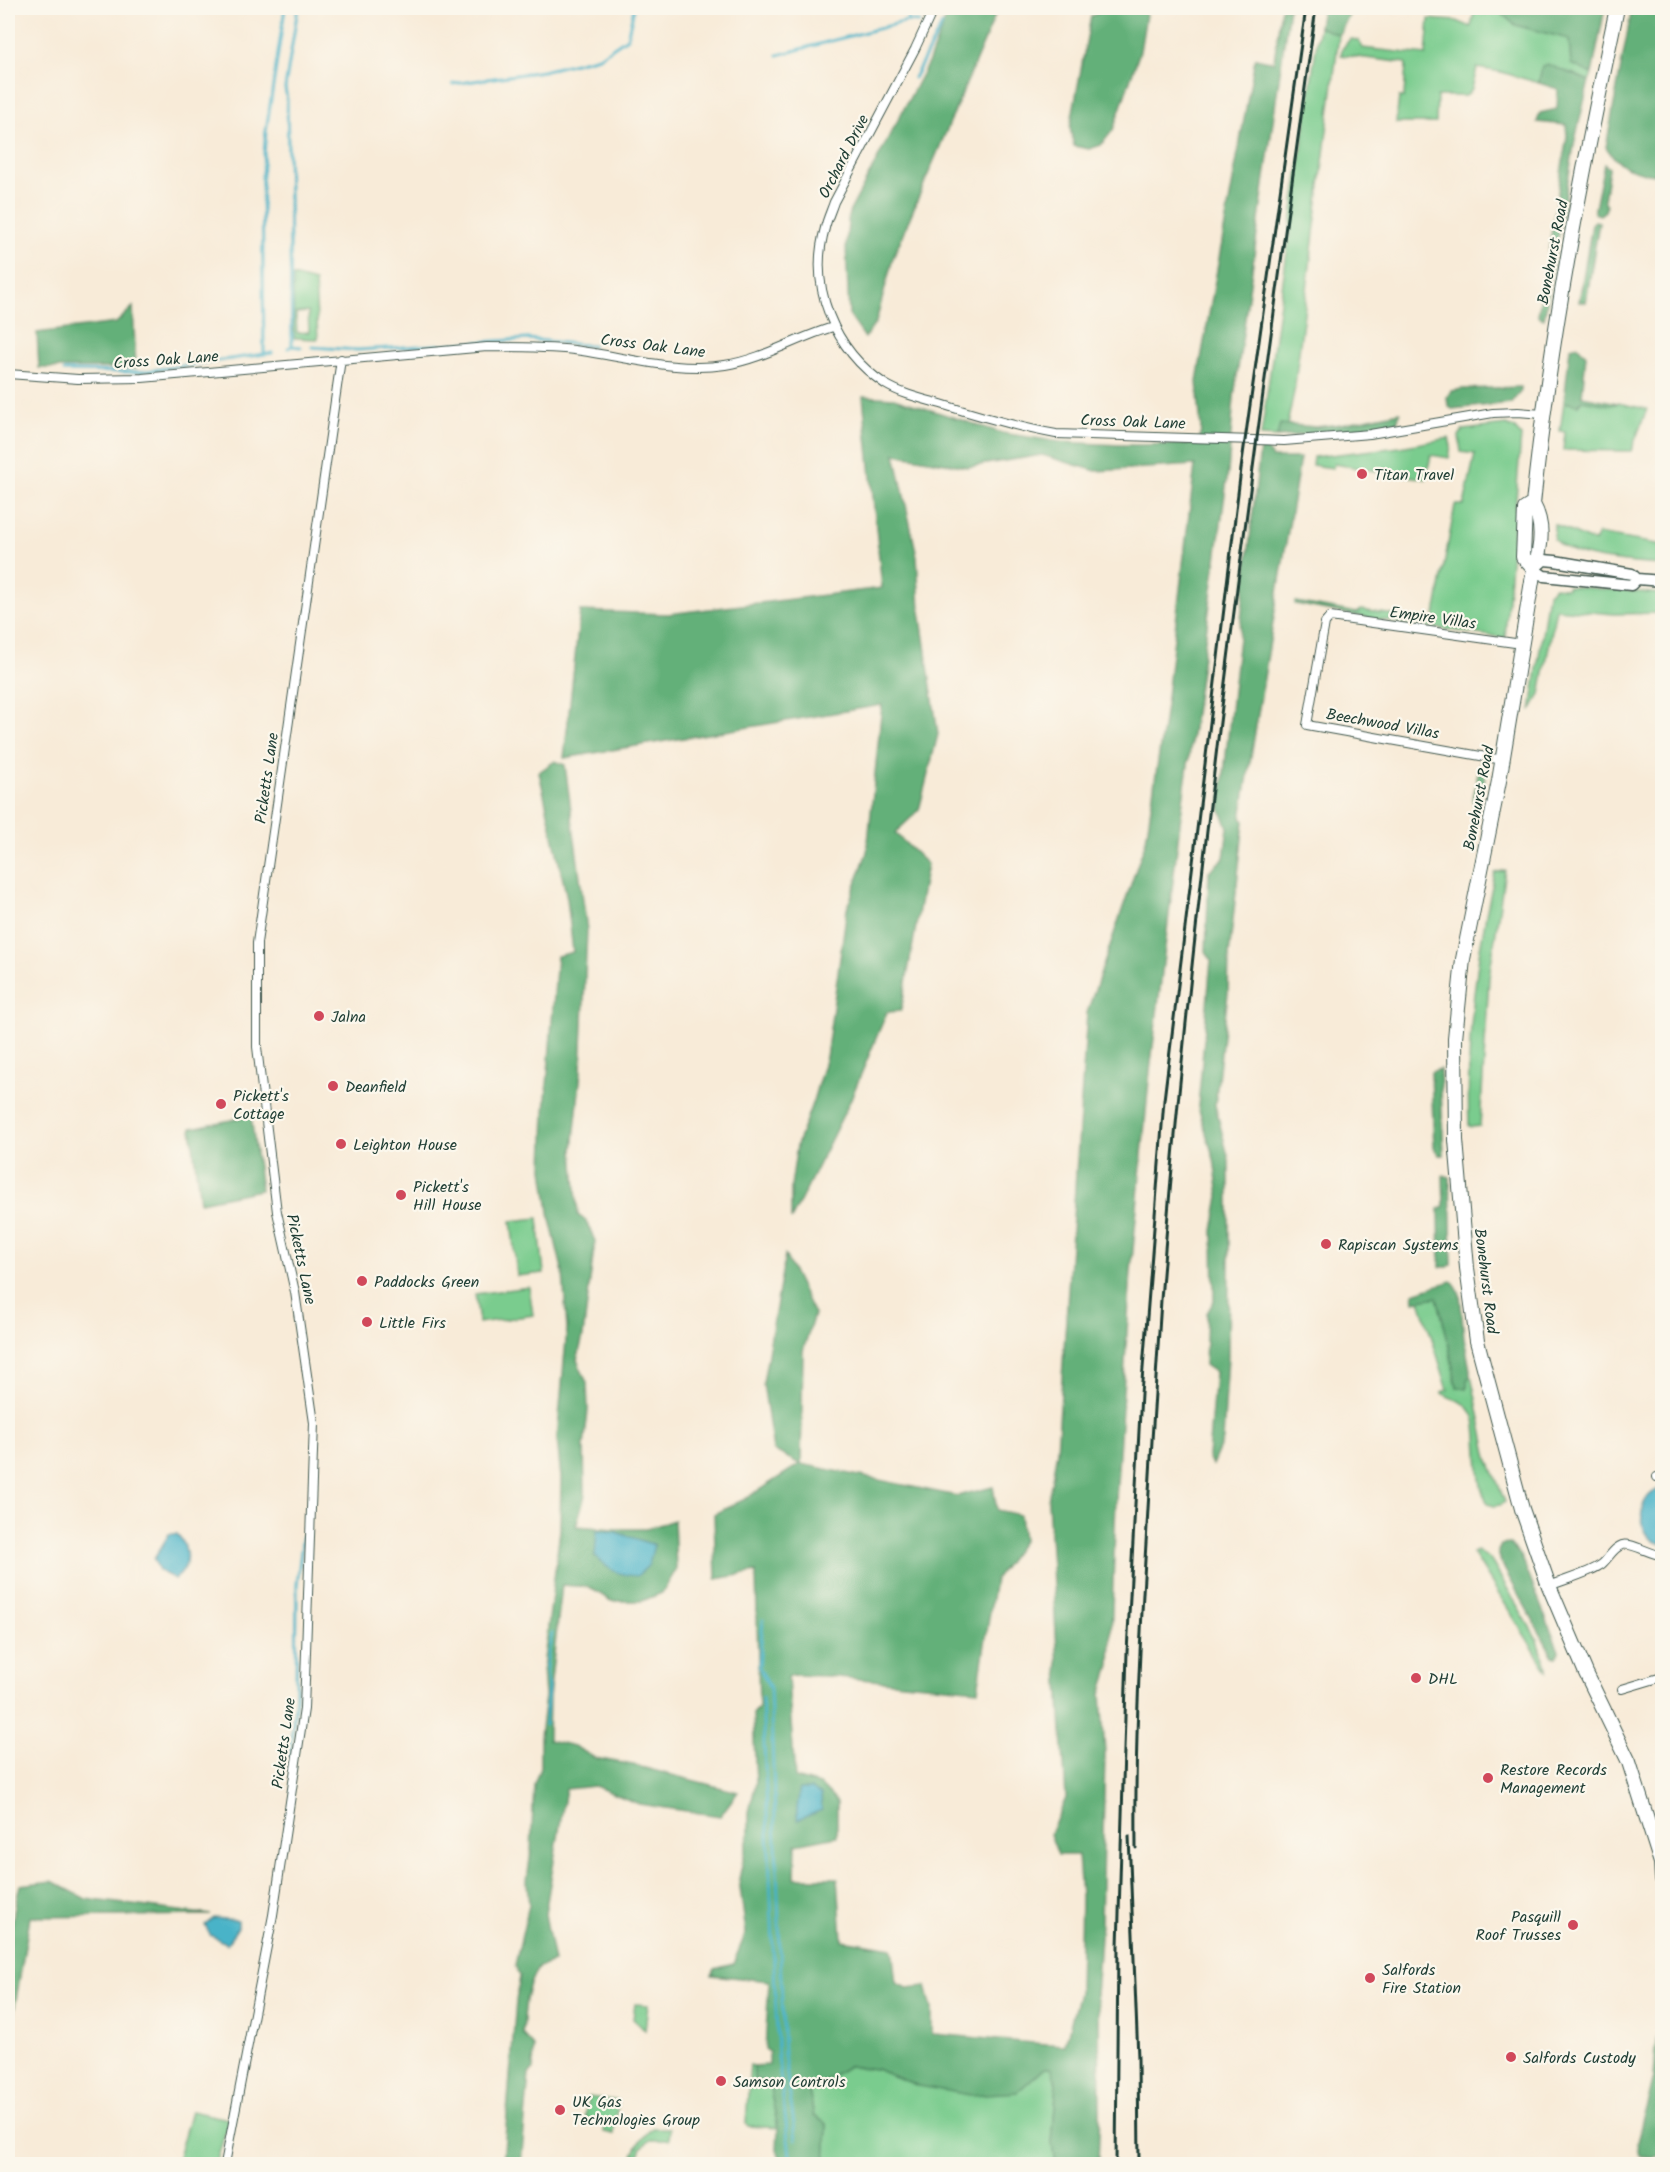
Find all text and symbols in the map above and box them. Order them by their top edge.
street label: Orchard Drive [812,110,876,203]
street label: Bonehurst Road [1531,197,1576,307]
street label: Cross Oak Lane [599,328,707,365]
street label: Cross Oak Lane [113,344,220,377]
street label: Cross Oak Lane [1080,408,1186,437]
place label: Titan Travel [1374,463,1454,488]
marker: Titan Travel [1355,467,1369,481]
street label: Empire Villas [1388,600,1478,637]
street label: Beechwood Villas [1324,702,1441,747]
street label: Picketts Lane [249,731,286,825]
street label: Bonehurst Road [1457,743,1502,853]
place label: Jalna [331,1005,366,1030]
marker: Jalna [312,1009,326,1023]
place label: Deanfield [345,1075,407,1100]
marker: Deanfield [326,1079,340,1093]
place label: Pickett's Cottage [233,1084,289,1127]
marker: Pickett's Cottage [214,1097,228,1111]
place label: Leighton House [353,1133,457,1158]
marker: Leighton House [334,1137,348,1151]
place label: Pickett's Hill House [413,1175,481,1218]
marker: Pickett's Hill House [394,1188,408,1202]
street label: Picketts Lane [279,1212,322,1307]
street label: Bonehurst Road [1467,1227,1505,1336]
place label: Rapiscan Systems [1338,1233,1459,1258]
marker: Rapiscan Systems [1319,1237,1333,1251]
place label: Paddocks Green [374,1270,479,1295]
marker: Paddocks Green [355,1274,369,1288]
place label: Little Firs [379,1311,446,1336]
marker: Little Firs [360,1315,374,1329]
place label: DHL [1428,1667,1458,1692]
marker: DHL [1409,1671,1423,1685]
street label: Picketts Lane [266,1696,303,1790]
place label: Restore Records Management [1500,1758,1607,1801]
marker: Restore Records Management [1481,1771,1495,1785]
place label: Pasquill Roof Trusses [1476,1905,1561,1948]
marker: Pasquill Roof Trusses [1566,1918,1580,1932]
place label: Salfords Fire Station [1382,1958,1461,2001]
marker: Salfords Fire Station [1363,1971,1377,1985]
place label: Salfords Custody [1523,2046,1636,2071]
marker: Salfords Custody [1504,2050,1518,2064]
place label: Samson Controls [733,2070,846,2095]
marker: Samson Controls [714,2074,728,2088]
place label: UK Gas Technologies Group [572,2090,700,2133]
marker: UK Gas Technologies Group [553,2103,567,2117]

